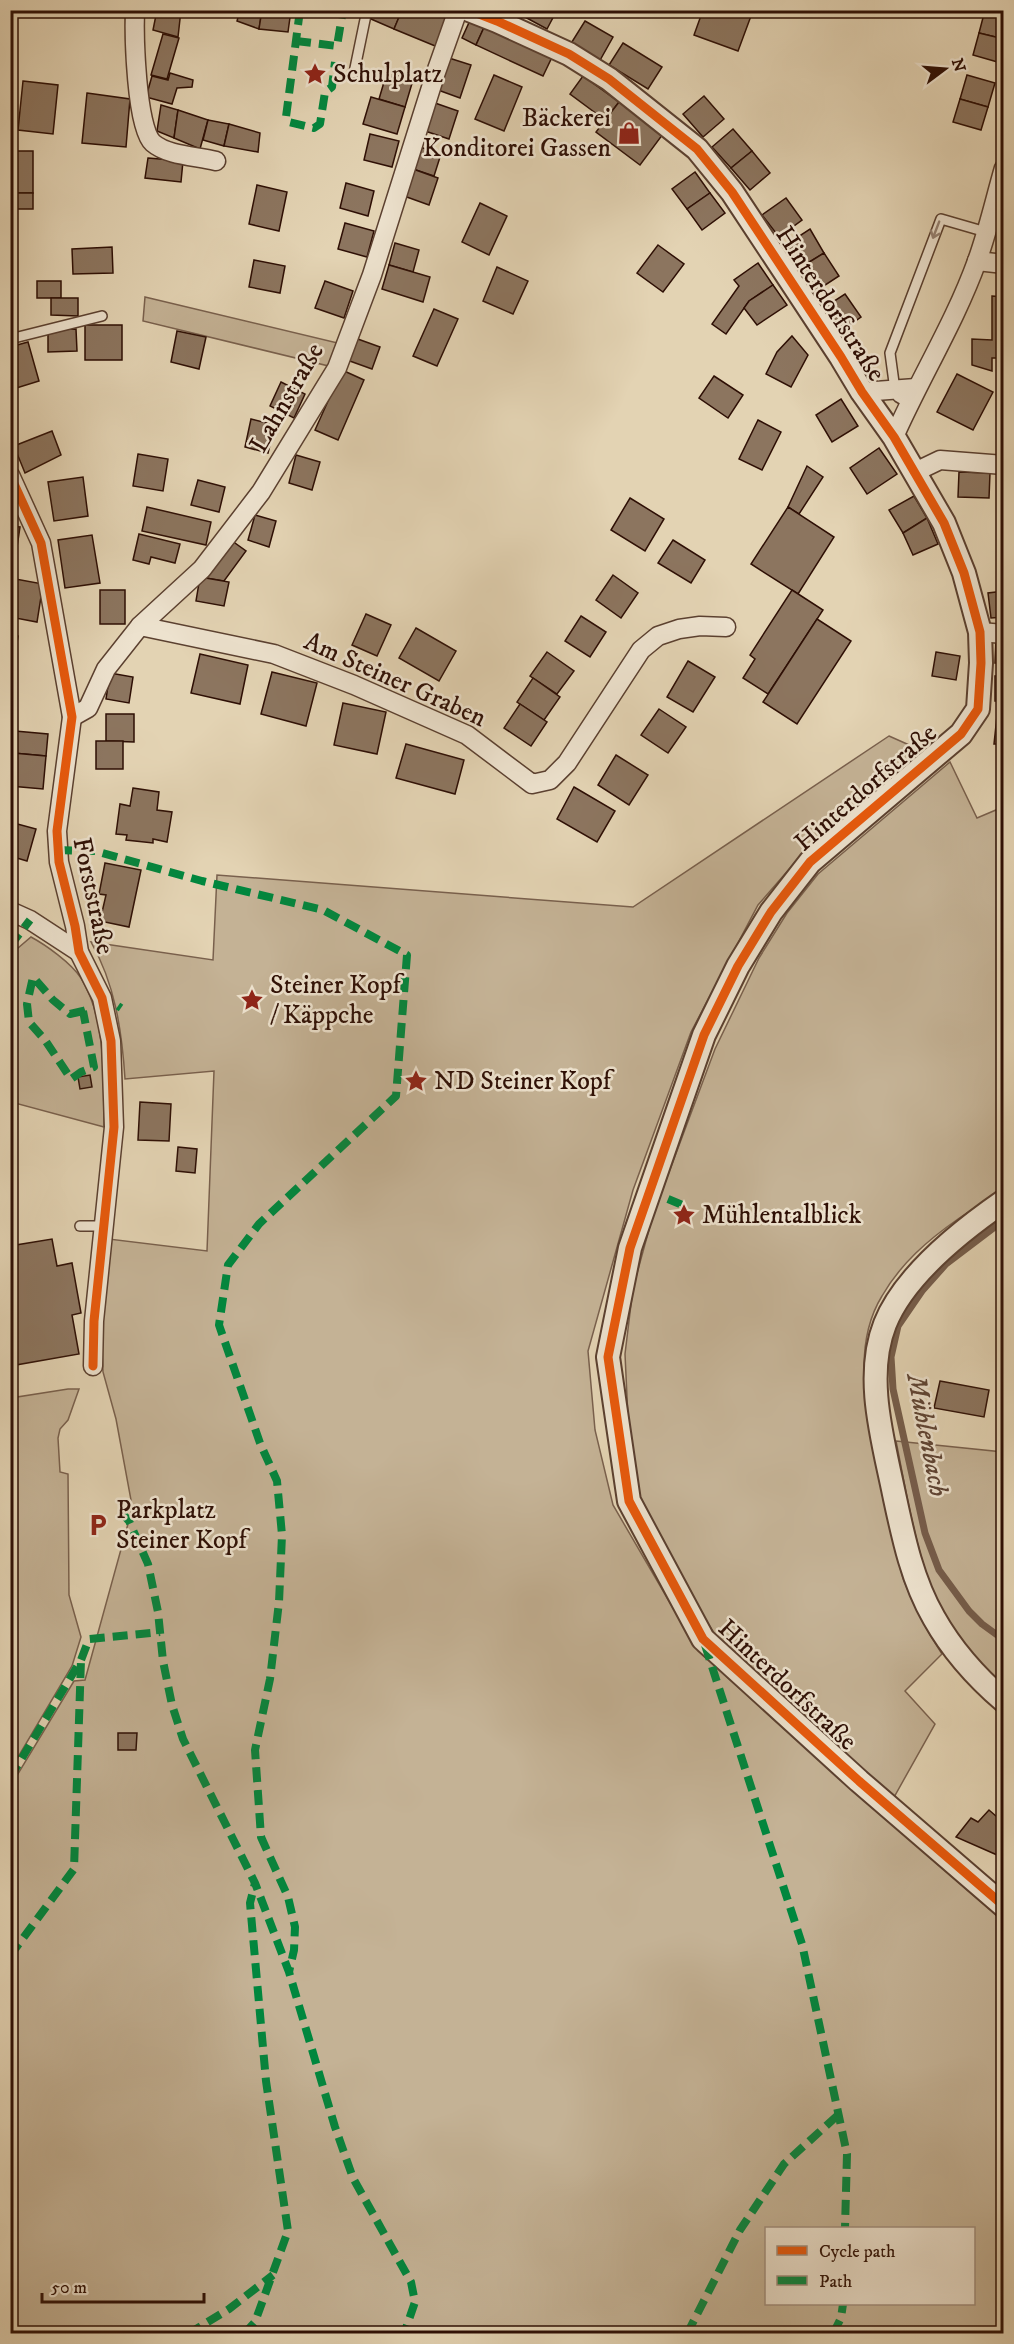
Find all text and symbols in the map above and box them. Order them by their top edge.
north arrow [915,39,975,99]
text: N [947,56,970,74]
place label: Schulplatz [333,58,443,91]
place icon: Schulplatz [302,61,328,87]
place label: Bäckerei Konditorei Gassen [423,102,611,165]
shop icon: Bäckerei Konditorei Gassen [616,120,642,146]
street label: Hinterdorfstraße [768,220,892,388]
one-way arrow [930,220,941,239]
street label: Lahnstraße [242,337,332,459]
street label: Am Steiner Graben [299,625,492,735]
street label: Hinterdorfstraße [788,717,944,859]
street label: Forststraße [65,835,121,957]
place label: Steiner Kopf / Käppche [270,969,405,1032]
place icon: Steiner Kopf / Käppche [239,987,265,1013]
place label: ND Steiner Kopf [434,1065,615,1098]
place icon: ND Steiner Kopf [403,1068,429,1094]
place label: Mühlentalblick [702,1199,862,1232]
place icon: Mühlentalblick [671,1202,697,1228]
water label: Mühlenbach [898,1369,956,1499]
place label: Parkplatz Steiner Kopf [116,1494,251,1557]
parking icon: Parkplatz Steiner Kopf [85,1512,111,1538]
street label: Hinterdorfstraße [711,1612,863,1758]
legend [765,2227,975,2305]
text: Cycle path [819,2241,896,2263]
scale bar [42,2266,204,2304]
text: Path [819,2271,853,2293]
text: 50 m [51,2277,87,2299]

